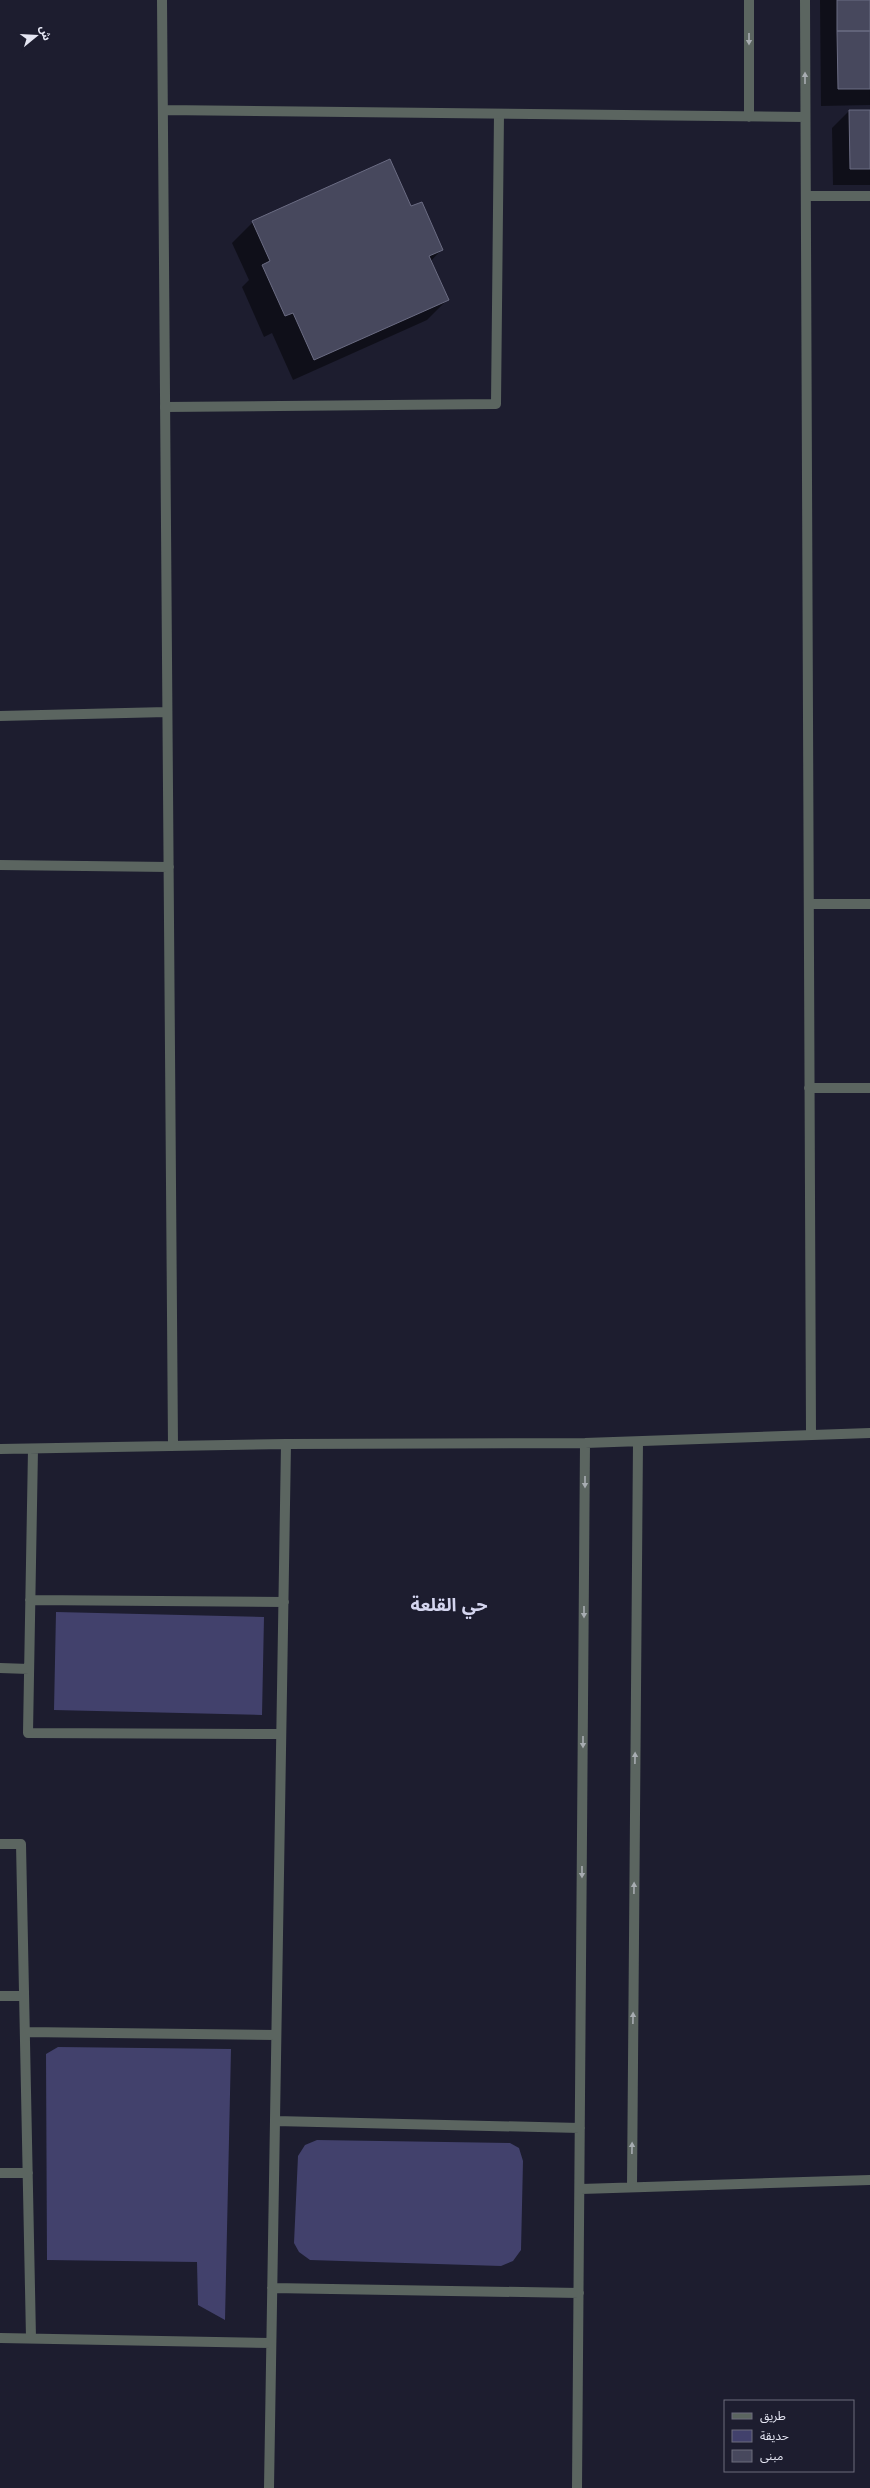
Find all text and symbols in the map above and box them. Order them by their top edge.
north arrow [16,16,56,56]
text: ش [36,23,55,43]
one-way arrow [746,33,752,46]
one-way arrow [802,71,808,84]
one-way arrow [581,1476,588,1488]
district label: حي القلعة [410,1592,488,1619]
one-way arrow [580,1606,587,1618]
one-way arrow [579,1736,586,1748]
one-way arrow [632,1752,639,1764]
one-way arrow [578,1866,585,1878]
one-way arrow [631,1881,637,1894]
one-way arrow [630,2011,636,2024]
one-way arrow [629,2141,635,2154]
legend [724,2400,854,2472]
text: طريق [760,2407,786,2425]
text: حديقة [760,2427,789,2445]
text: مبنى [760,2447,783,2465]

